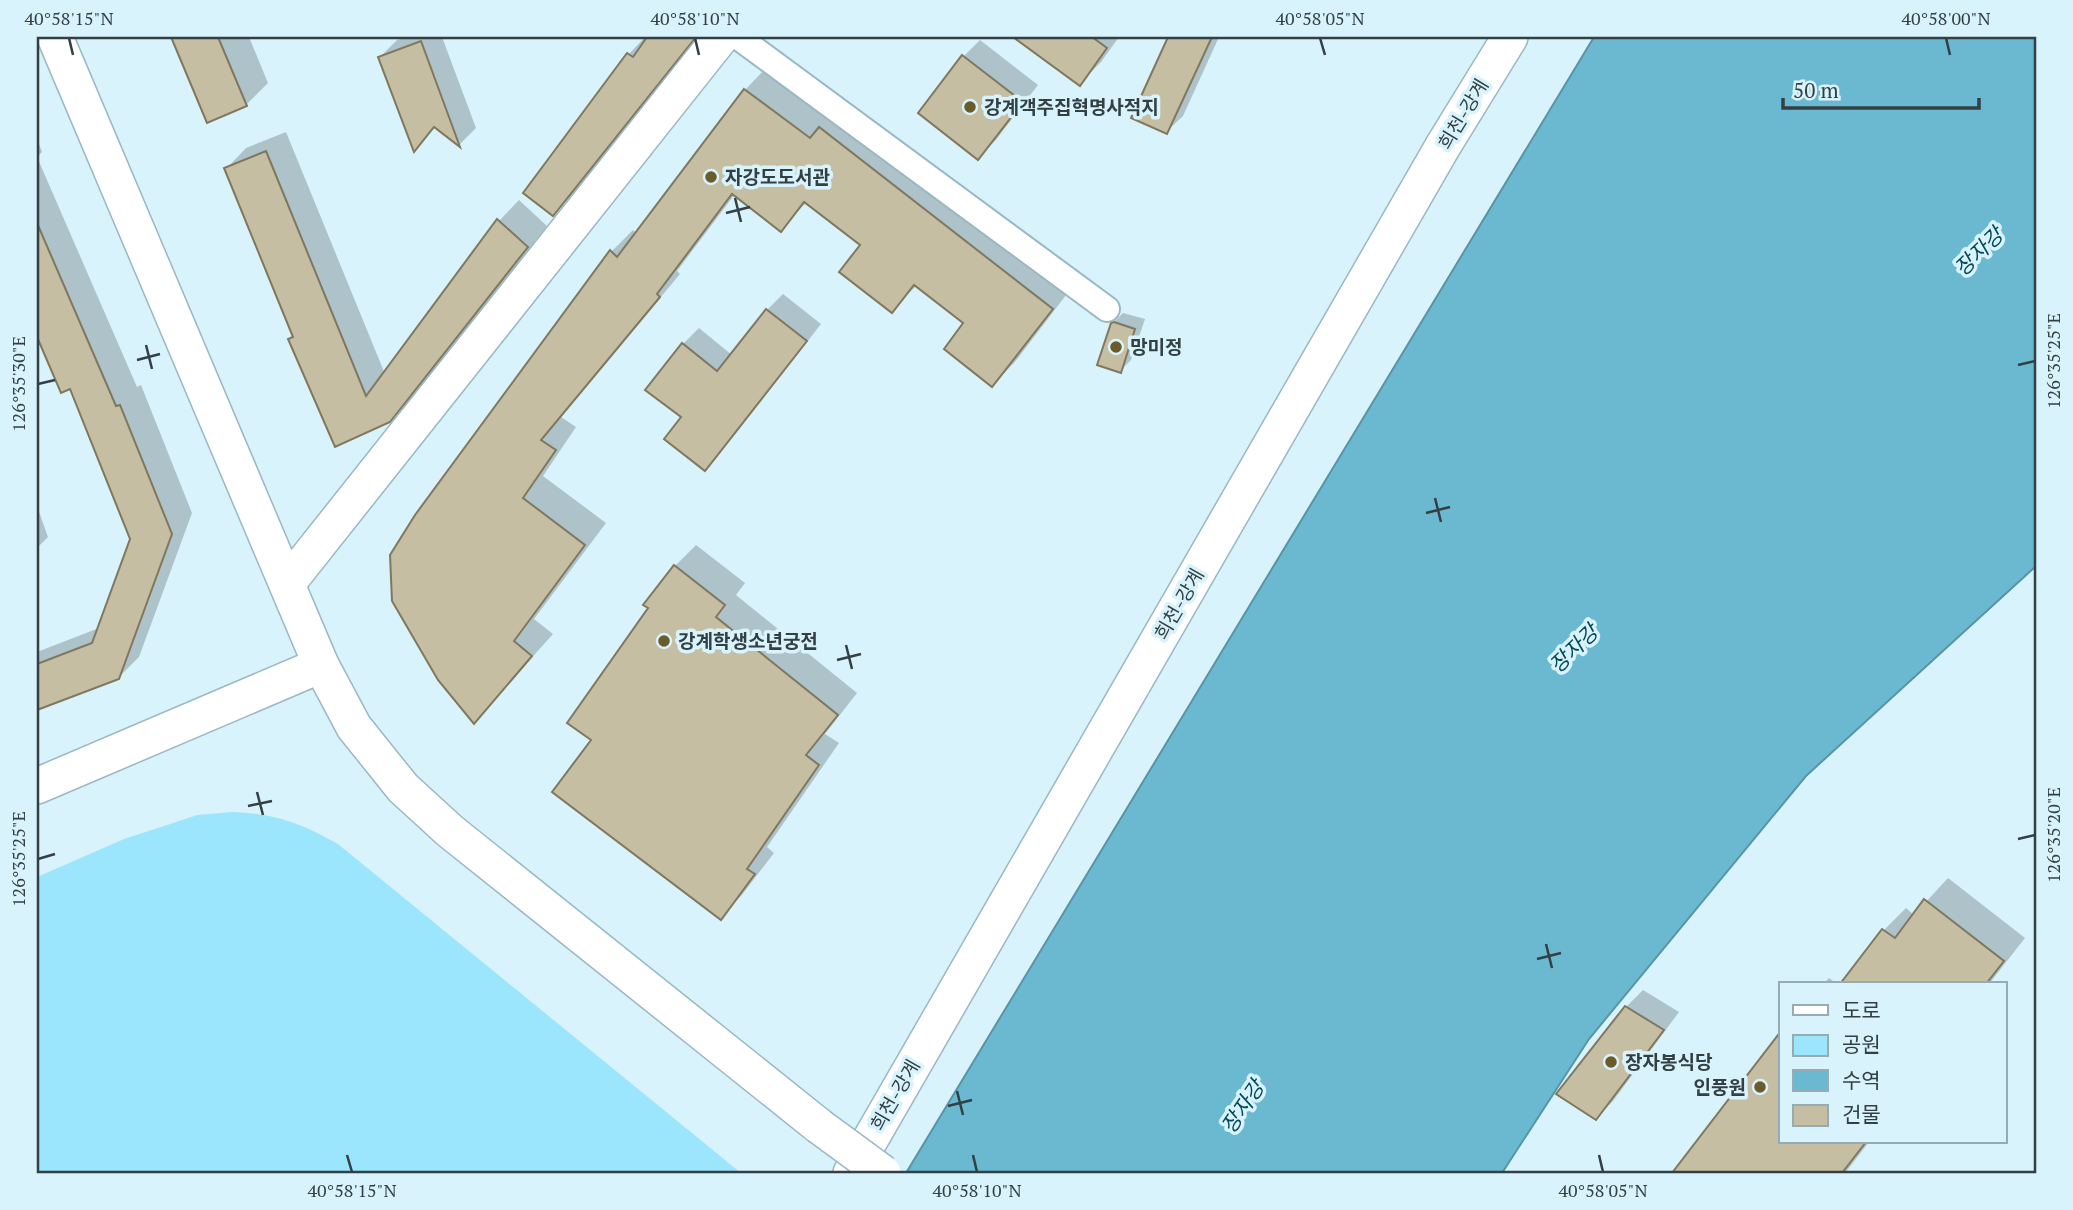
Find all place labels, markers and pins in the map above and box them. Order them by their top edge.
place label: 강계객주집혁명사적지 [984,94,1159,119]
marker: 강계객주집혁명사적지 [962,99,978,115]
place label: 자강도도서관 [725,164,830,189]
marker: 자강도도서관 [703,169,719,185]
place label: 망미정 [1130,334,1182,359]
marker: 망미정 [1108,339,1124,355]
place label: 강계학생소년궁전 [678,628,818,653]
marker: 강계학생소년궁전 [656,633,672,649]
place label: 장자봉식당 [1625,1049,1713,1074]
marker: 장자봉식당 [1603,1054,1619,1070]
place label: 인풍원 [1694,1074,1746,1099]
marker: 인풍원 [1752,1079,1768,1095]

